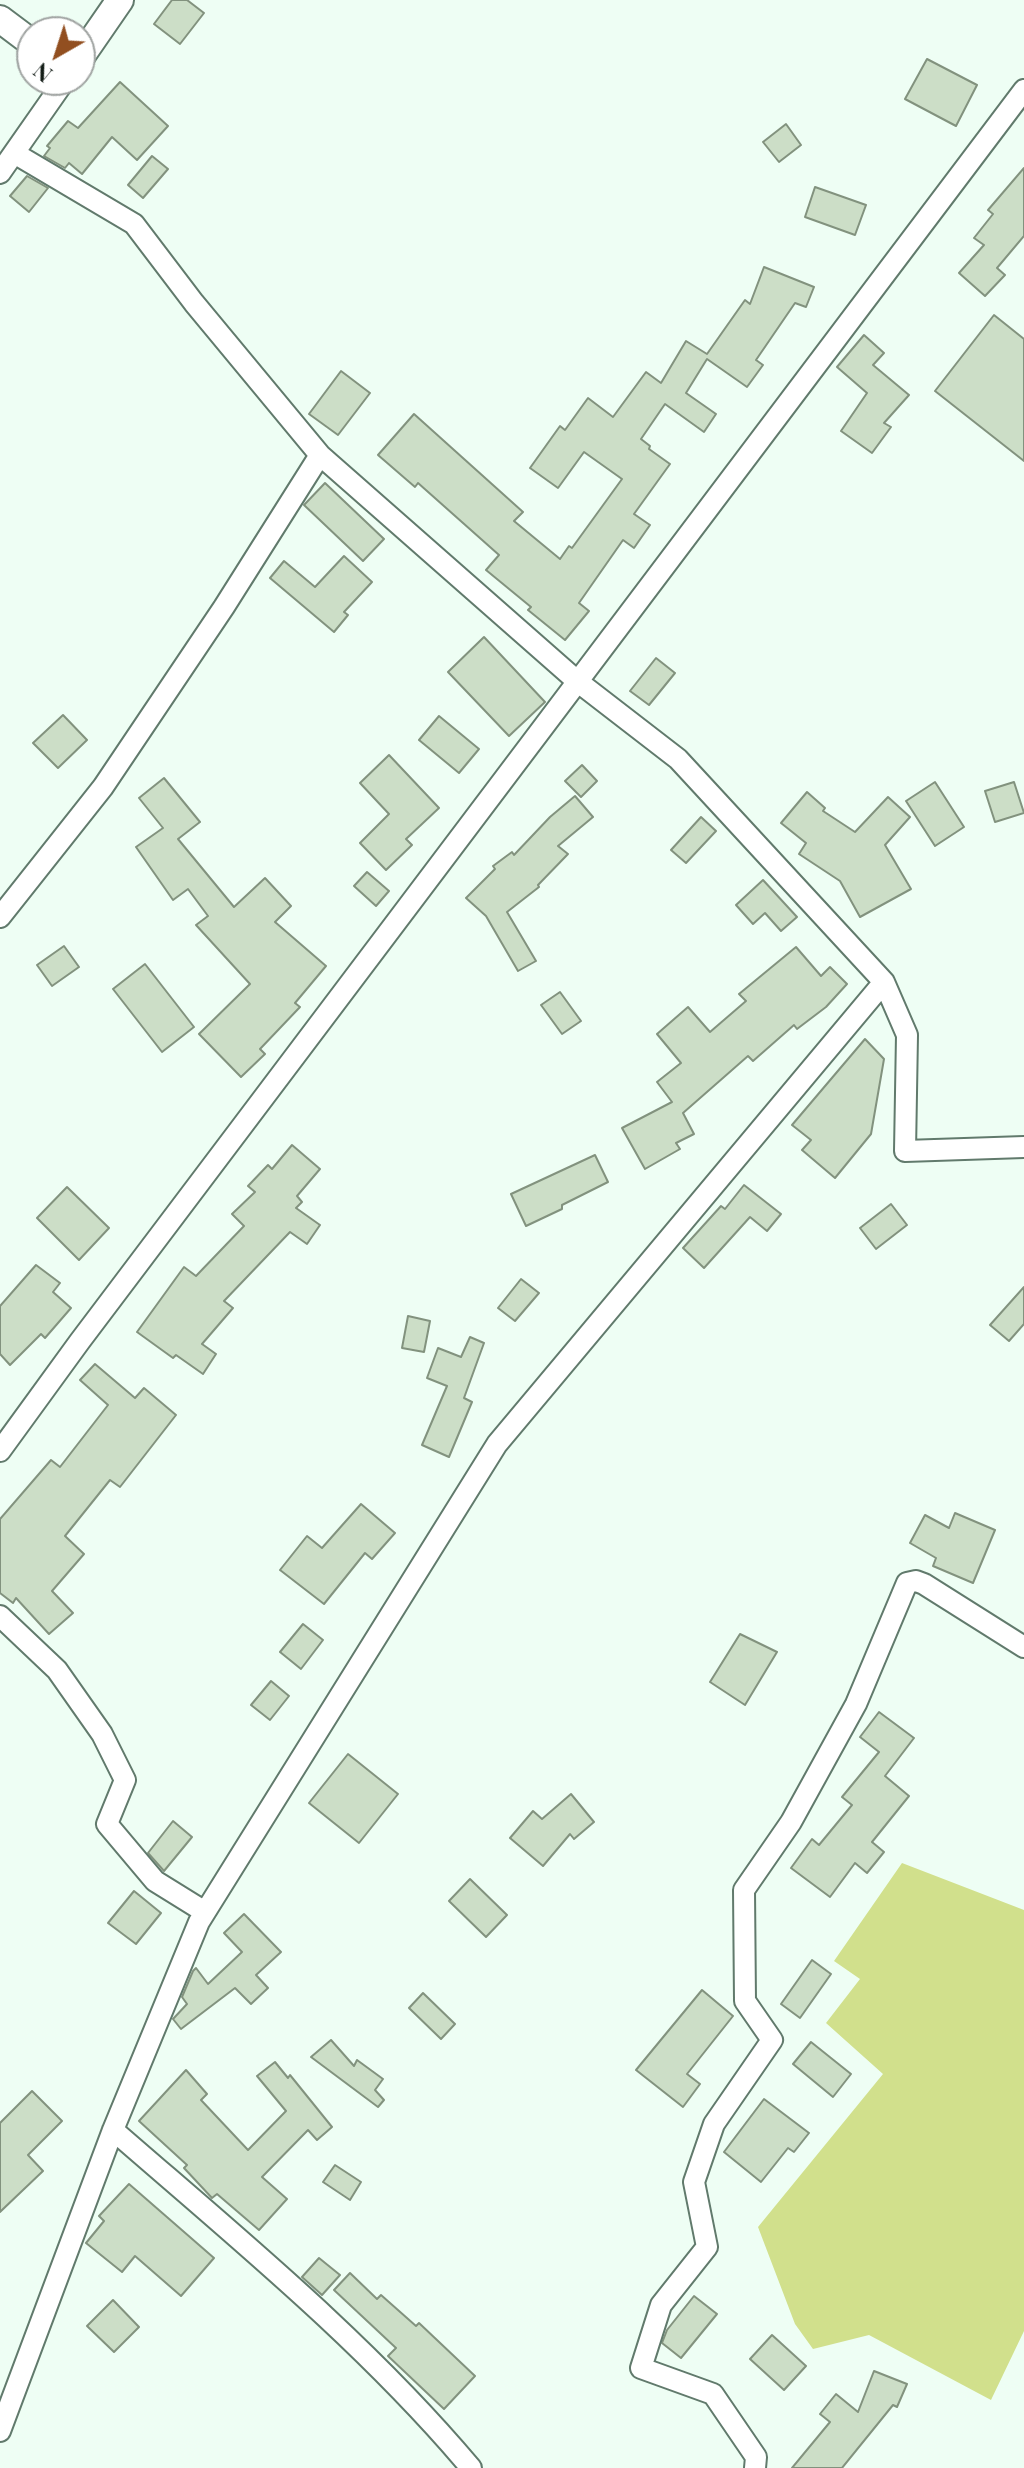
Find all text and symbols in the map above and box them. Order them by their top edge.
north arrow [16,16,96,96]
text: N [27,56,58,90]

